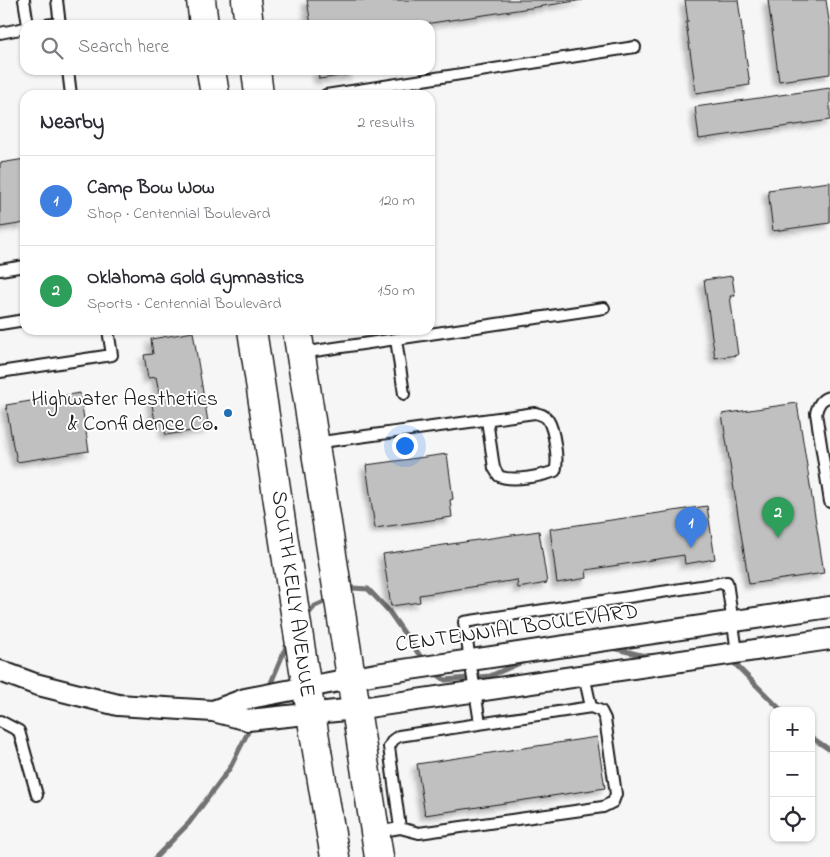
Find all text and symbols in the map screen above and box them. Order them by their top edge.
search box [20,20,435,75]
icon: search [38,34,66,62]
text: Search here [78,34,169,61]
text: Nearby [40,108,104,138]
text: 2 results [357,111,415,135]
text: Camp Bow Wow [87,175,214,202]
text: 1 [53,189,59,213]
text: 120 m [379,189,415,213]
text: Shop · Centennial Boulevard [87,202,271,226]
text: Oklahoma Gold Gymnastics [87,265,304,292]
text: 2 [52,279,60,303]
text: 150 m [377,279,415,303]
text: Sports · Centennial Boulevard [87,292,281,316]
place label: Highwater Aesthetics & Confidence Co. [31,384,218,441]
marker: Highwater Aesthetics & Confidence Co. [222,407,234,419]
your location [392,433,418,459]
street label: SOUTH KELLY AVENUE [262,489,322,699]
pin: 2 [762,497,794,538]
pin: 1 [675,507,707,548]
street label: CENTENNIAL BOULEVARD [393,596,641,662]
map controls [770,707,815,842]
button: + [770,707,815,752]
button: − [770,752,815,797]
button: locate [770,797,815,842]

